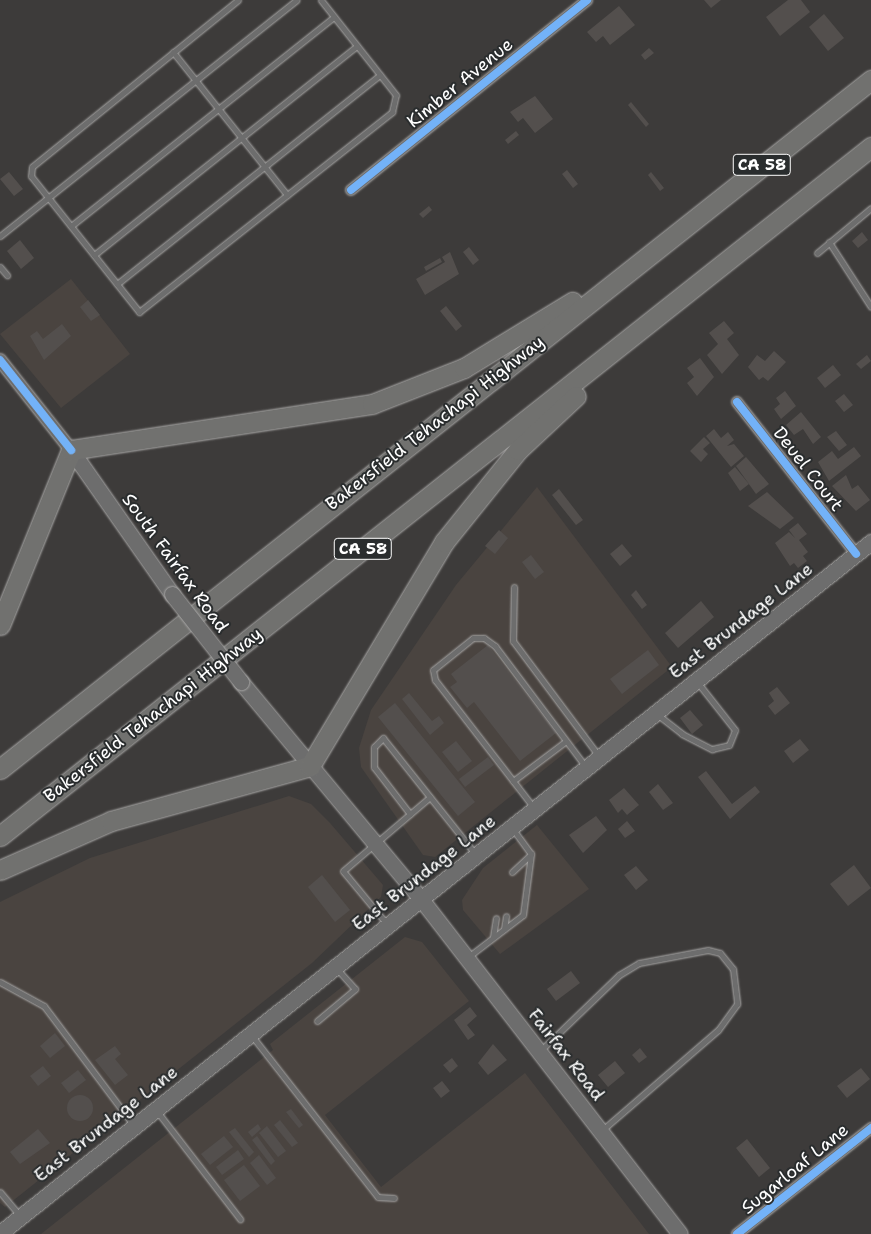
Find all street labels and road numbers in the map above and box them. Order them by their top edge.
street label: Kimber Avenue [403,34,517,132]
road number: CA 58 [732,152,792,178]
street label: Bakersfield Tehachapi Highway [321,331,549,515]
street label: Deuel Court [768,422,848,516]
street label: South Fairfax Road [117,489,233,637]
road number: CA 58 [333,536,393,562]
street label: East Brundage Lane [665,558,817,684]
street label: Bakersfield Tehachapi Highway [39,623,267,807]
street label: East Brundage Lane [348,810,500,936]
street label: Fairfax Road [523,1005,609,1105]
street label: East Brundage Lane [30,1061,182,1187]
street label: Sugarloaf Lane [737,1119,853,1219]

